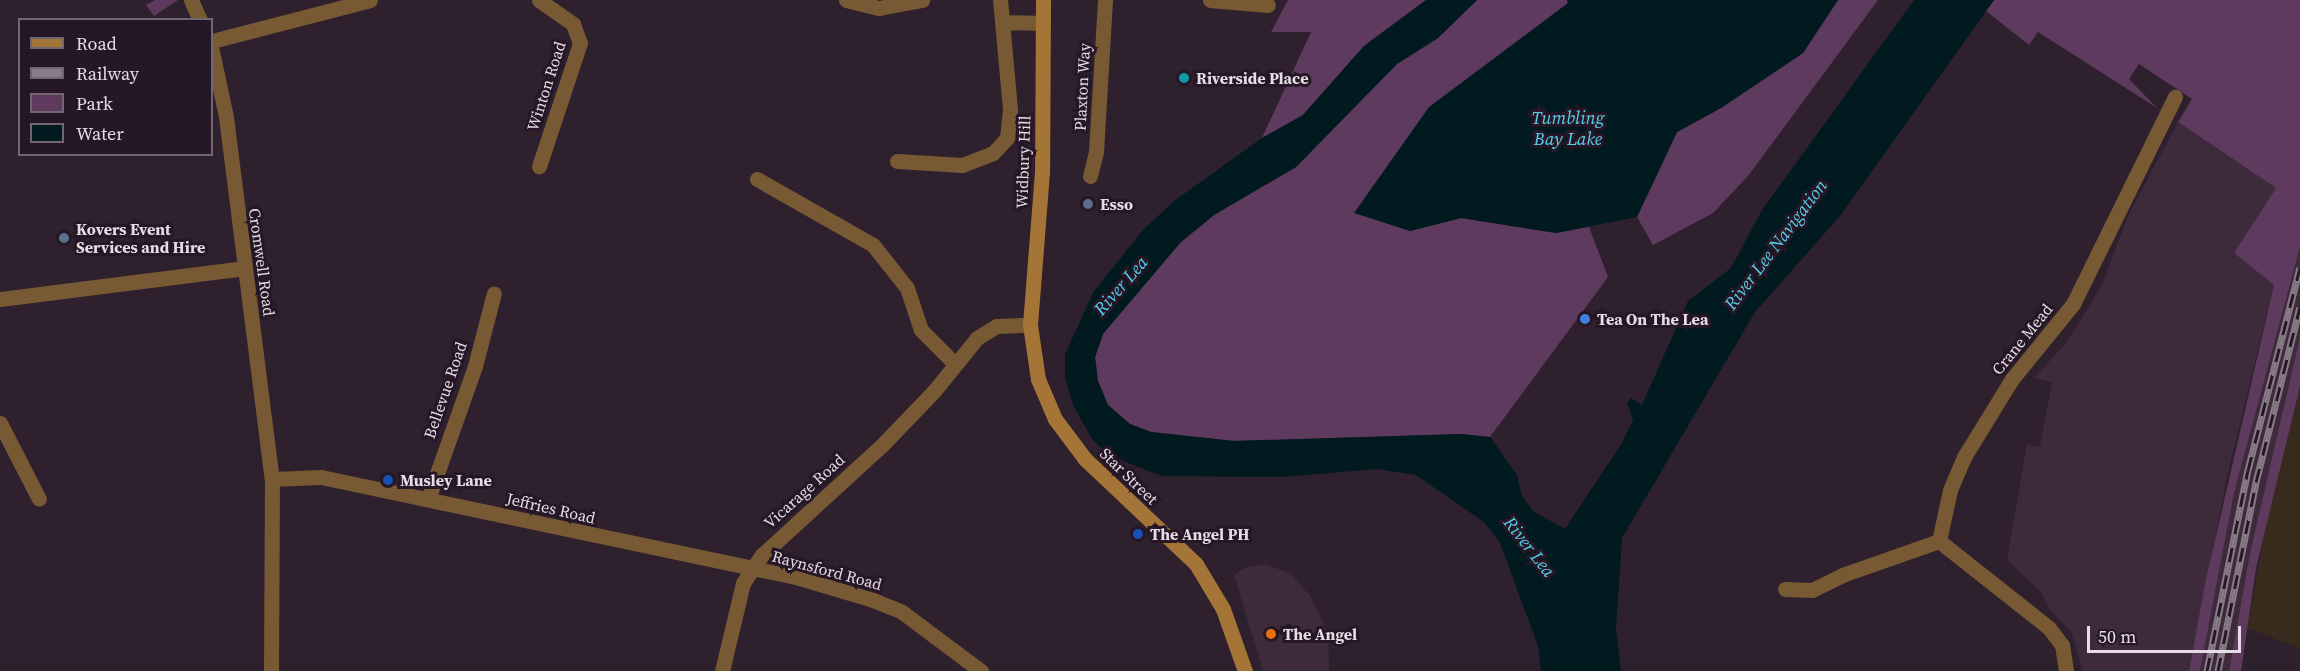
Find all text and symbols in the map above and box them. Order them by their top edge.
legend [18,18,213,156]
text: Road [76,31,117,56]
street label: Winton Road [522,39,570,133]
street label: Plaxton Way [1070,42,1094,132]
text: Railway [76,61,139,86]
place label: Riverside Place [1196,68,1309,88]
marker: Riverside Place [1177,71,1191,85]
text: Park [76,91,113,116]
water label: Tumbling Bay Lake [1531,108,1605,150]
street label: Widbury Hill [1012,115,1034,209]
text: Water [76,121,124,146]
water label: River Lee Navigation [1720,176,1832,314]
place label: Esso [1100,194,1133,214]
marker: Esso [1081,197,1095,211]
street label: Cromwell Road [245,207,279,317]
place label: Kovers Event Services and Hire [76,219,205,257]
marker: Kovers Event Services and Hire [57,231,71,245]
water label: River Lea [1090,252,1152,320]
street label: Crane Mead [1988,300,2056,378]
place label: Tea On The Lea [1597,309,1708,329]
marker: Tea On The Lea [1578,312,1592,326]
street label: Bellevue Road [419,339,471,441]
street label: Star Street [1096,444,1162,508]
street label: Vicarage Road [760,450,848,532]
place label: Musley Lane [400,470,492,490]
marker: Musley Lane [381,473,395,487]
street label: Jeffries Road [505,488,597,528]
water label: River Lea [1499,512,1559,582]
place label: The Angel PH [1150,524,1249,544]
marker: The Angel PH [1131,527,1145,541]
street label: Raynsford Road [770,546,884,594]
scale bar [2090,614,2244,652]
place label: The Angel [1283,624,1357,644]
text: 50 m [2098,624,2136,649]
marker: The Angel [1264,627,1278,641]

